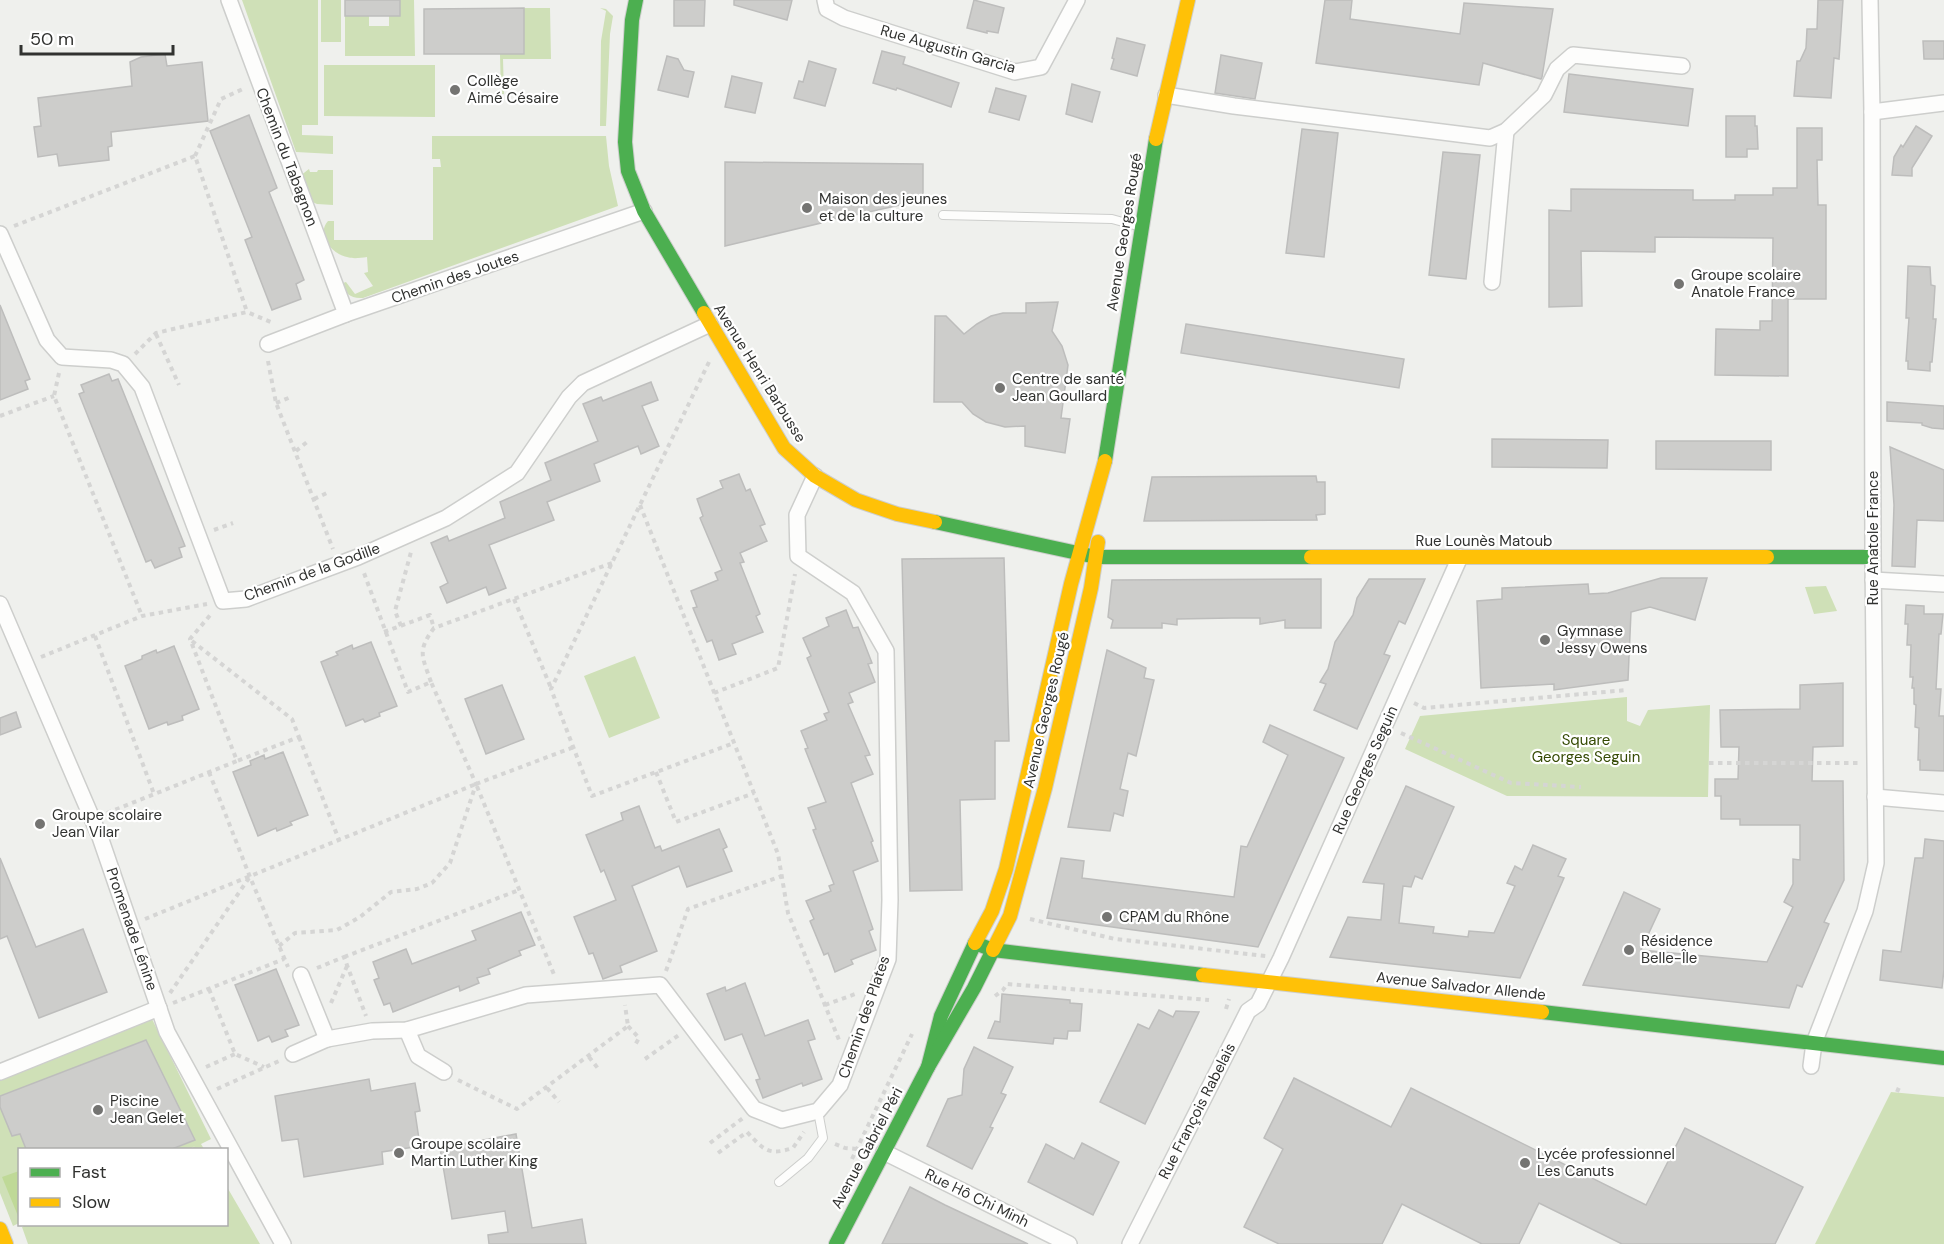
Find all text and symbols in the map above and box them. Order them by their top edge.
scale bar [21,18,172,56]
street label: Rue Augustin Garcia [878,20,1018,78]
text: 50 m [30,27,74,51]
place label: Collège Aimé Césaire [467,71,559,108]
marker: Collège Aimé Césaire [448,83,462,97]
street label: Chemin du Tabagnon [251,85,323,229]
street label: Avenue Georges Rougé [1102,152,1146,312]
place label: Maison des jeunes et de la culture [819,189,947,226]
marker: Maison des jeunes et de la culture [800,201,814,215]
street label: Chemin des Joutes [389,246,521,308]
place label: Groupe scolaire Anatole France [1691,265,1801,302]
marker: Groupe scolaire Anatole France [1672,277,1686,291]
street label: Avenue Henri Barbusse [709,300,811,446]
place label: Centre de santé Jean Goullard [1012,369,1124,406]
marker: Centre de santé Jean Goullard [993,381,1007,395]
street label: Rue Anatole France [1863,471,1883,605]
street label: Rue Lounès Matoub [1416,531,1552,551]
street label: Chemin de la Godille [241,538,383,606]
place label: Gymnase Jessy Owens [1557,621,1648,658]
street label: Avenue Georges Rougé [1018,630,1074,790]
marker: Gymnase Jessy Owens [1538,633,1552,647]
street label: Rue Georges Seguin [1328,703,1402,837]
park label: Square Georges Seguin [1532,730,1640,767]
place label: Groupe scolaire Jean Vilar [52,805,162,842]
marker: Groupe scolaire Jean Vilar [33,817,47,831]
street label: Promenade Lénine [102,865,162,993]
place label: CPAM du Rhône [1119,907,1229,927]
marker: CPAM du Rhône [1100,910,1114,924]
place label: Résidence Belle-Île [1641,931,1713,968]
marker: Résidence Belle-Île [1622,943,1636,957]
street label: Chemin des Plates [834,953,894,1081]
street label: Avenue Salvador Allende [1375,967,1547,1005]
street label: Rue François Rabelais [1154,1039,1240,1183]
street label: Avenue Gabriel Péri [827,1084,907,1212]
place label: Piscine Jean Gelet [110,1091,184,1128]
marker: Piscine Jean Gelet [91,1103,105,1117]
place label: Groupe scolaire Martin Luther King [411,1134,538,1171]
place label: Lycée professionnel Les Canuts [1537,1144,1675,1181]
marker: Groupe scolaire Martin Luther King [392,1146,406,1160]
legend [18,1148,228,1226]
marker: Lycée professionnel Les Canuts [1518,1156,1532,1170]
text: Fast [72,1160,107,1184]
street label: Rue Hô Chi Minh [922,1164,1032,1232]
text: Slow [72,1190,111,1214]

